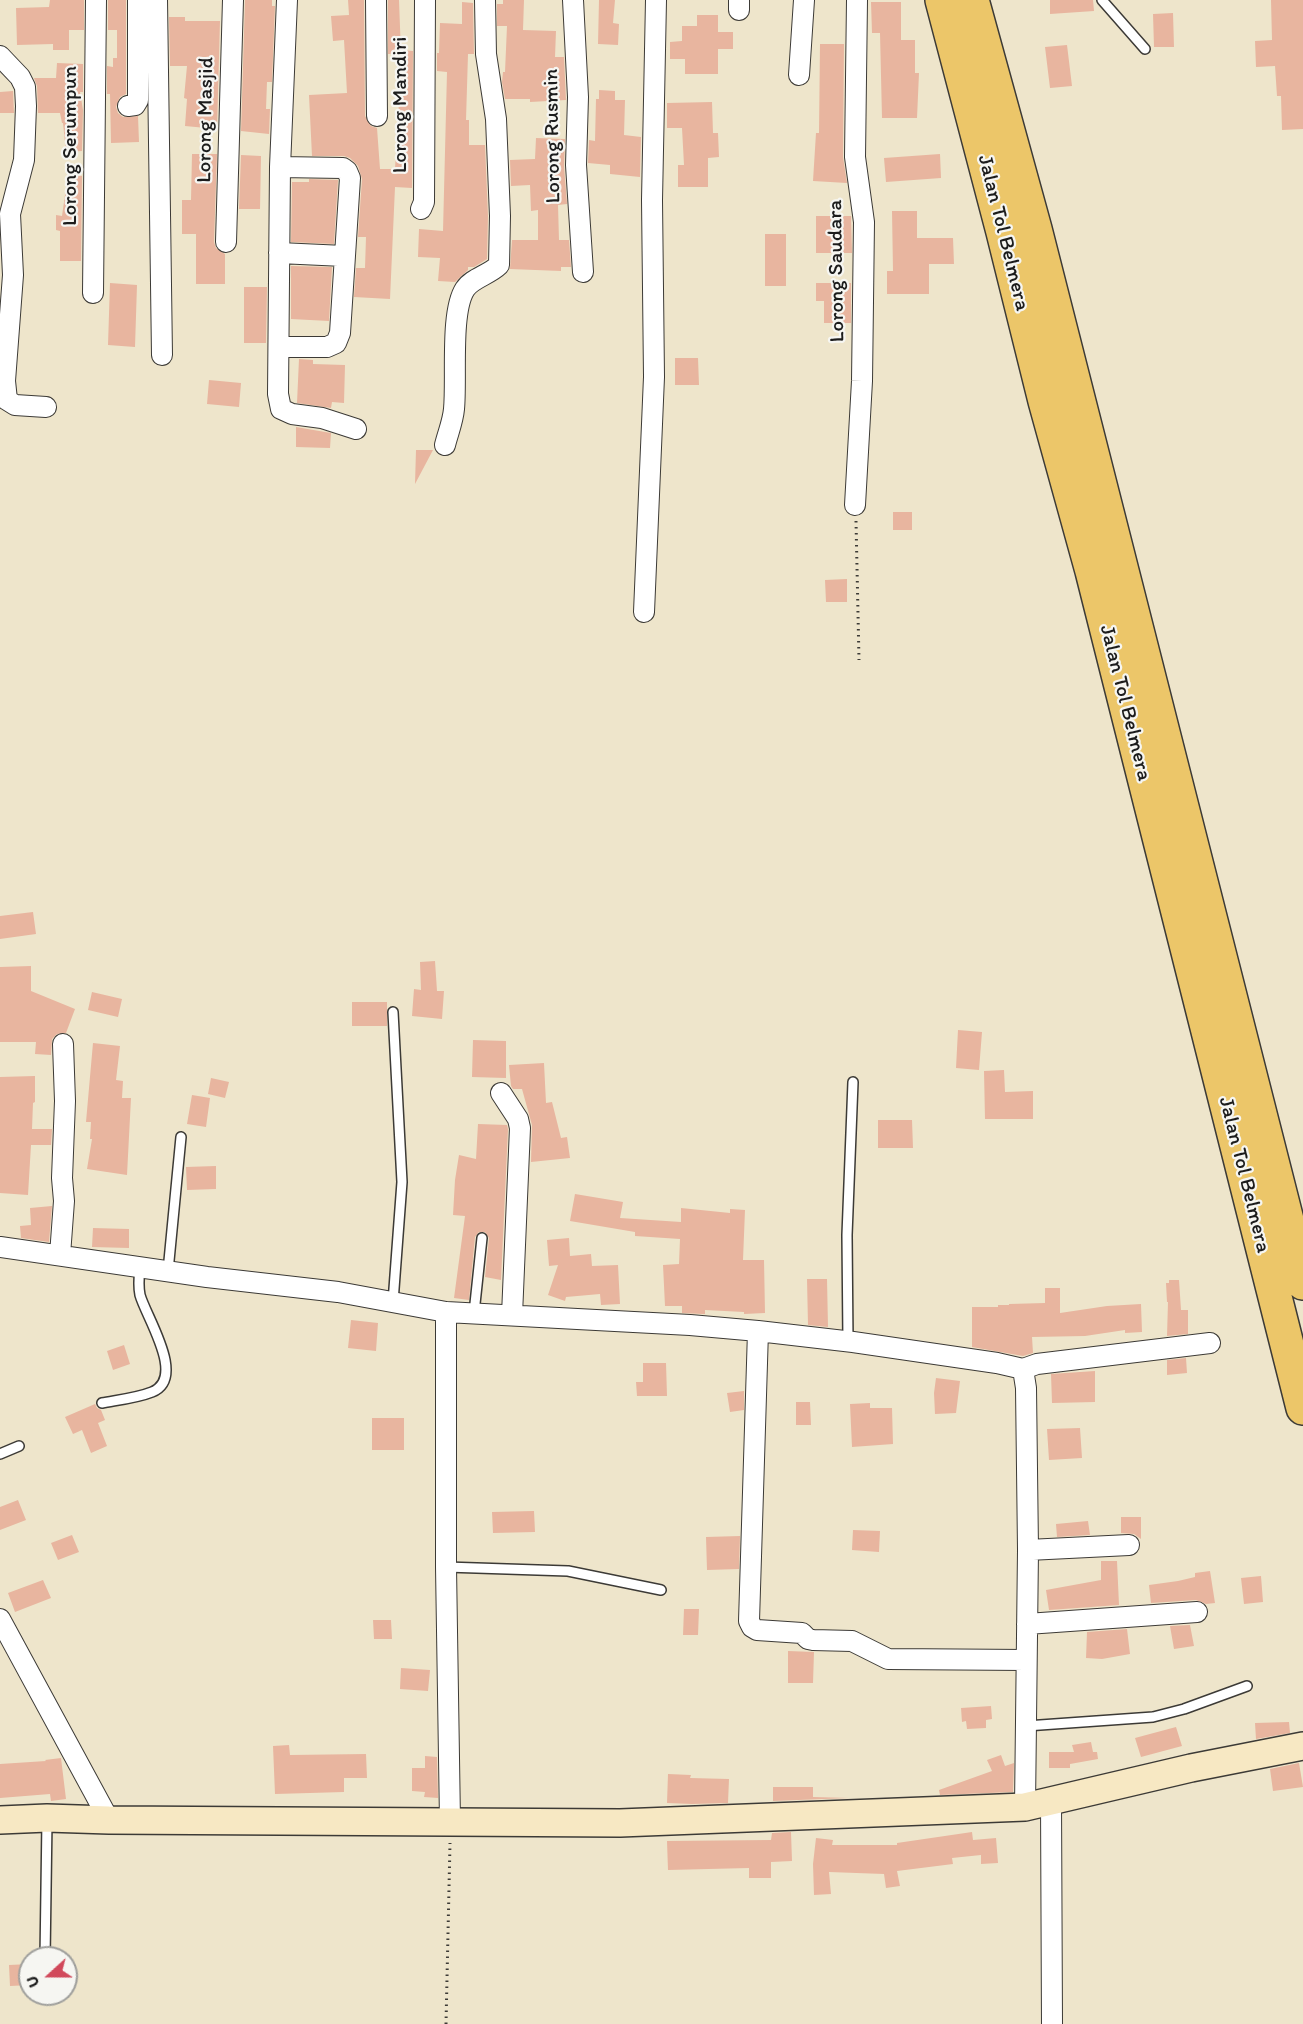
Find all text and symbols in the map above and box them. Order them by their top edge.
street label: Lorong Mandiri [388,37,414,173]
street label: Lorong Masjid [192,57,220,183]
street label: Lorong Serumpun [58,66,84,226]
street label: Lorong Rusmin [539,68,567,204]
street label: Jalan Tol Belmera [971,152,1035,314]
street label: Lorong Saudara [823,199,851,343]
street label: Jalan Tol Belmera [1093,622,1157,784]
street label: Jalan Tol Belmera [1212,1094,1276,1256]
north arrow [18,1946,78,2006]
text: U [22,1974,43,1990]

